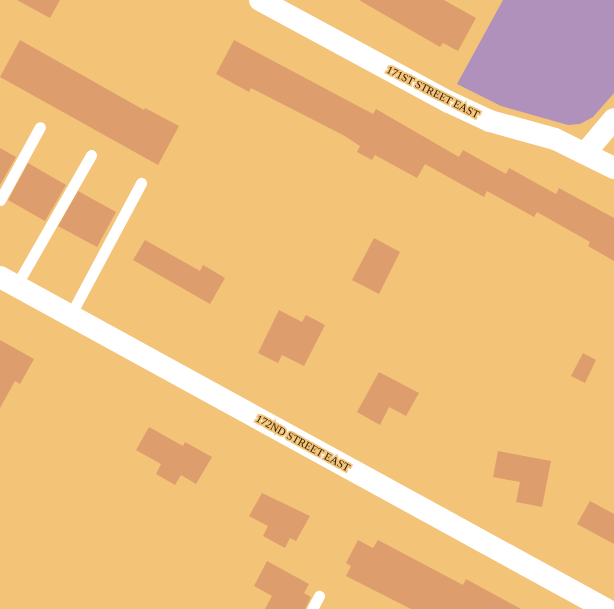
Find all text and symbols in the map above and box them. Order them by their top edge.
street label: 171ST STREET EAST [384,63,482,121]
street label: 172ND STREET EAST [254,412,352,474]

